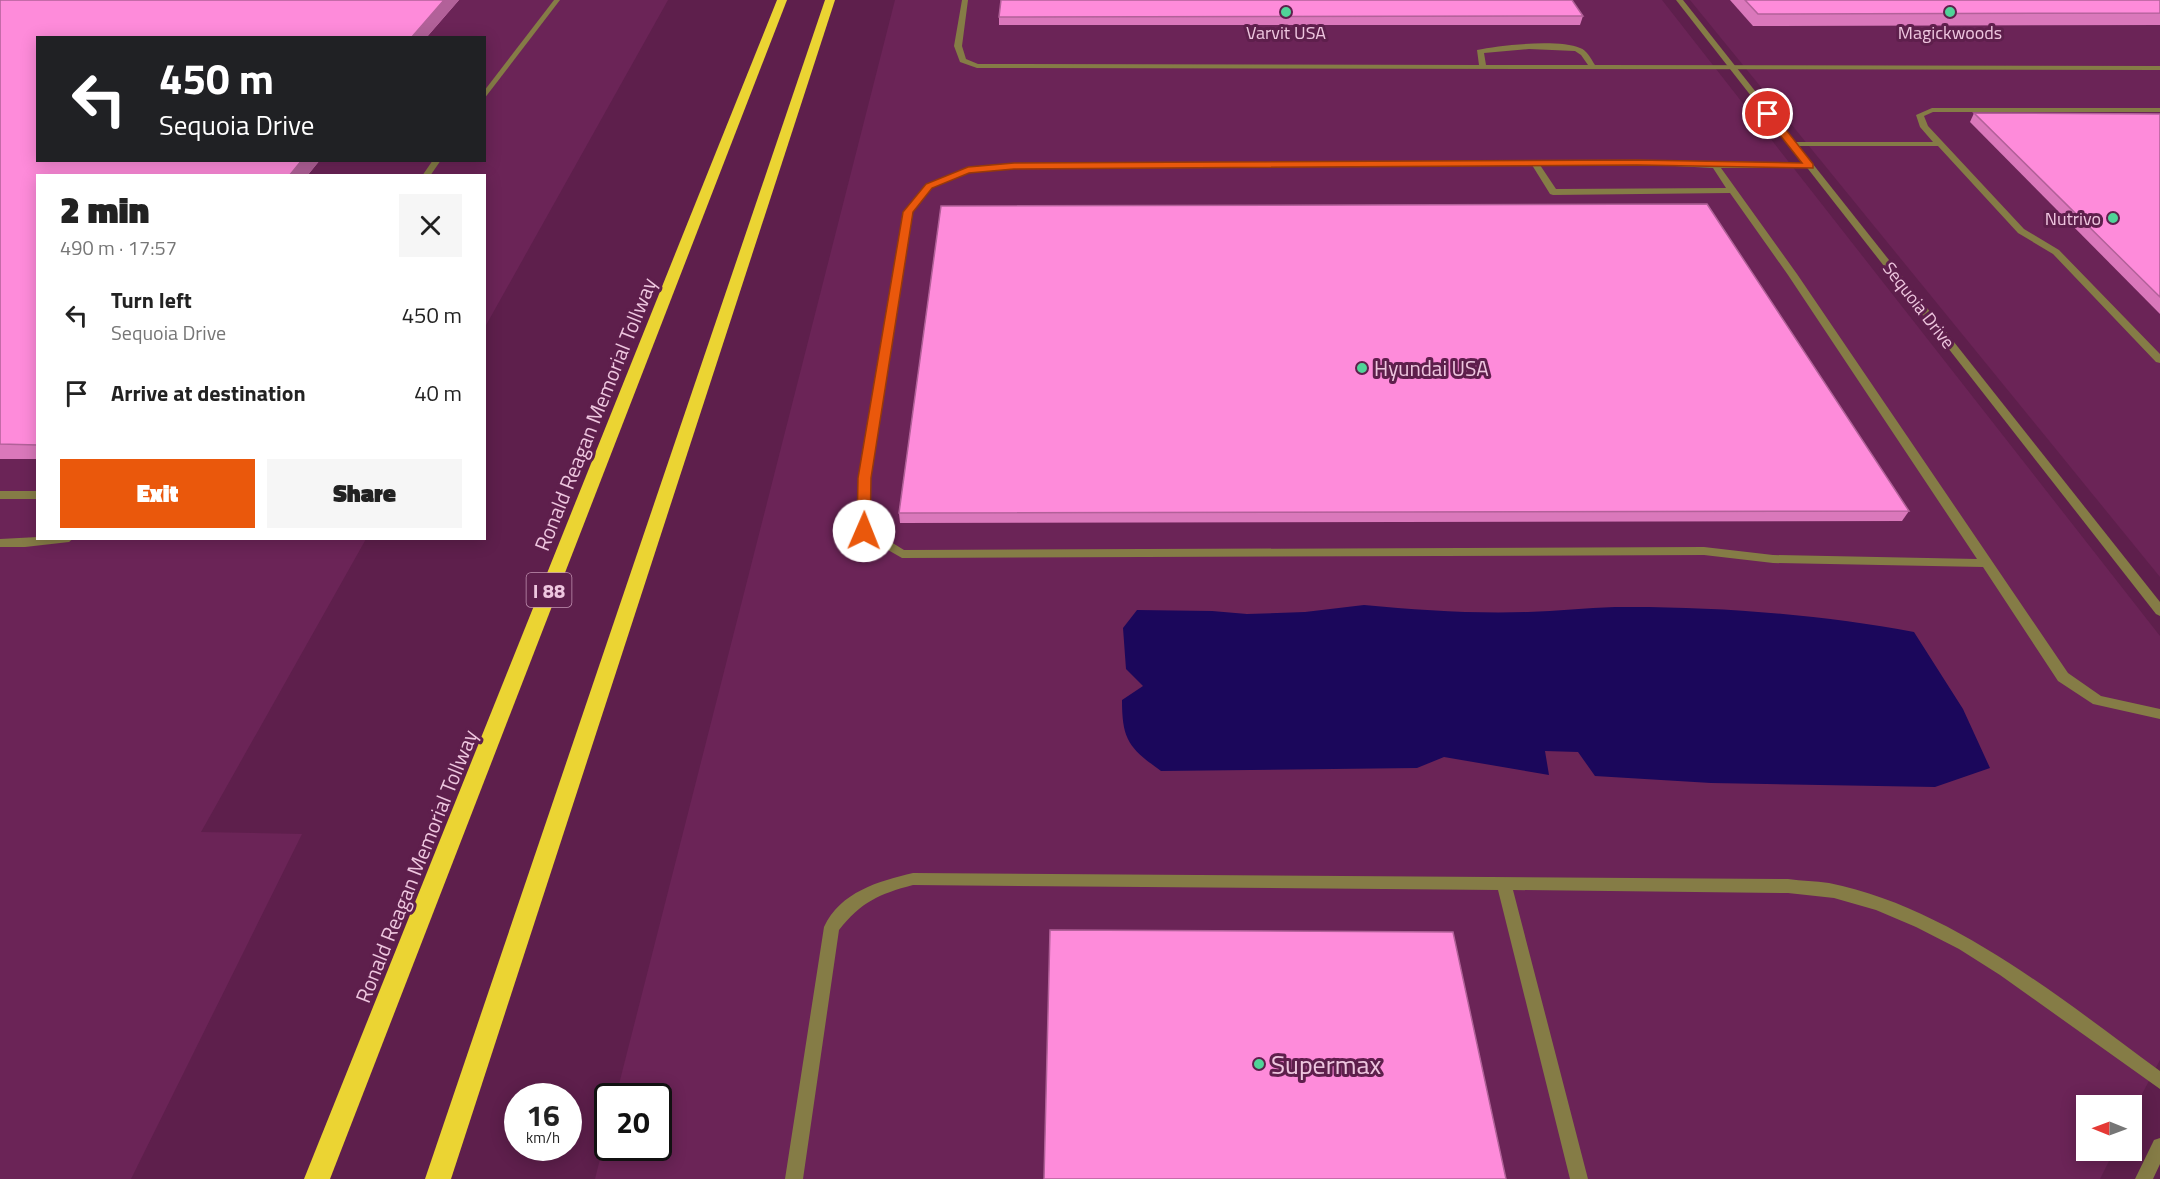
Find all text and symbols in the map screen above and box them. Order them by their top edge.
marker: Varvit USA [1279,5,1293,19]
marker: Magickwoods [1943,5,1957,19]
place label: Varvit USA [1246,19,1326,46]
place label: Magickwoods [1898,19,2002,46]
text: 450 m [159,46,274,110]
icon: left [60,60,138,138]
pin [1742,88,1793,139]
icon: arrive [1751,97,1784,130]
text: Sequoia Drive [159,104,315,145]
text: 2 min [60,182,149,237]
button: close [399,194,462,257]
place label: Nutrivo [2045,205,2101,232]
marker: Nutrivo [2106,211,2120,225]
text: 490 m · 17:57 [60,232,177,263]
street label: Sequoia Drive [1876,256,1962,354]
street label: Ronald Reagan Memorial Tollway [525,272,665,556]
text: Turn left [111,283,192,317]
text: 450 m [402,298,462,332]
icon: left [60,299,93,332]
text: Sequoia Drive [111,317,226,348]
place label: Hyundai USA [1374,352,1489,384]
marker: Hyundai USA [1355,361,1369,375]
text: Arrive at destination [111,376,306,410]
text: 40 m [414,376,462,410]
icon: arrive [60,377,93,410]
button: Exit [60,459,255,528]
button: Share [267,459,462,528]
position arrow [832,499,896,563]
road number: I 88 [526,573,572,607]
street label: Ronald Reagan Memorial Tollway [346,724,486,1008]
place label: Supermax [1271,1045,1381,1084]
marker: Supermax [1252,1057,1266,1071]
speed limit sign: 20 [594,1083,672,1161]
text: 16 [526,1092,560,1138]
north arrow [2076,1095,2142,1161]
map controls [2076,1095,2142,1161]
text: km/h [526,1126,560,1149]

